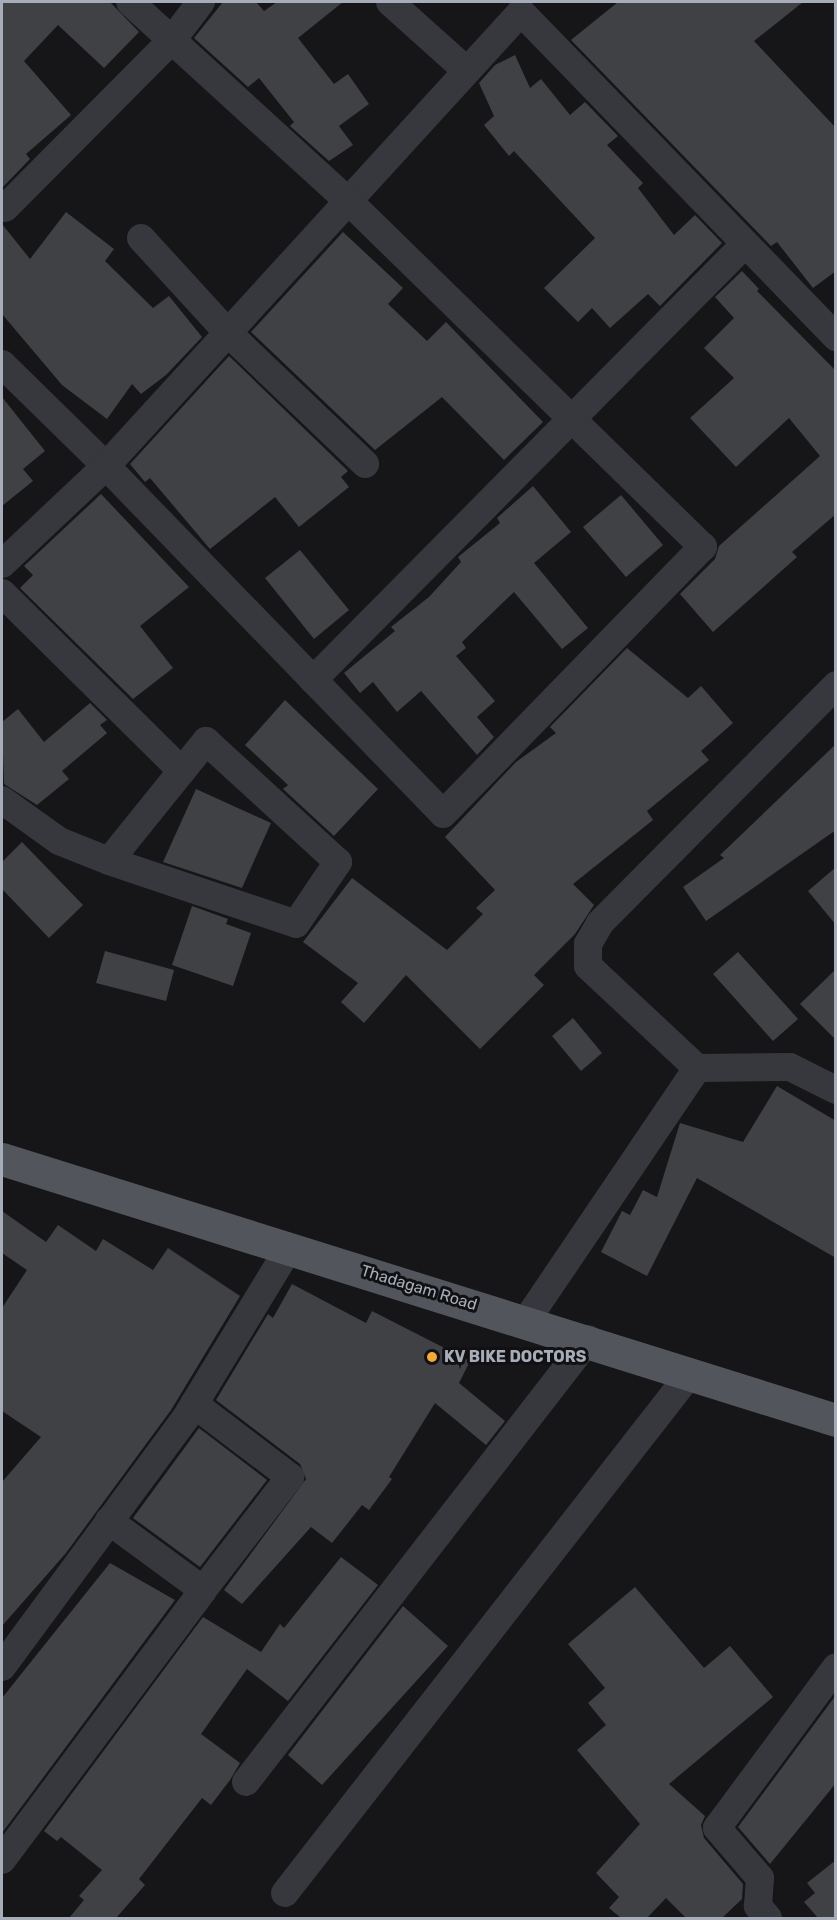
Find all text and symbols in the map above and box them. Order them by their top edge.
street label: Thadagam Road [359,1261,479,1315]
place label: KV BIKE DOCTORS [444,1347,587,1367]
marker: KV BIKE DOCTORS [425,1350,439,1364]

